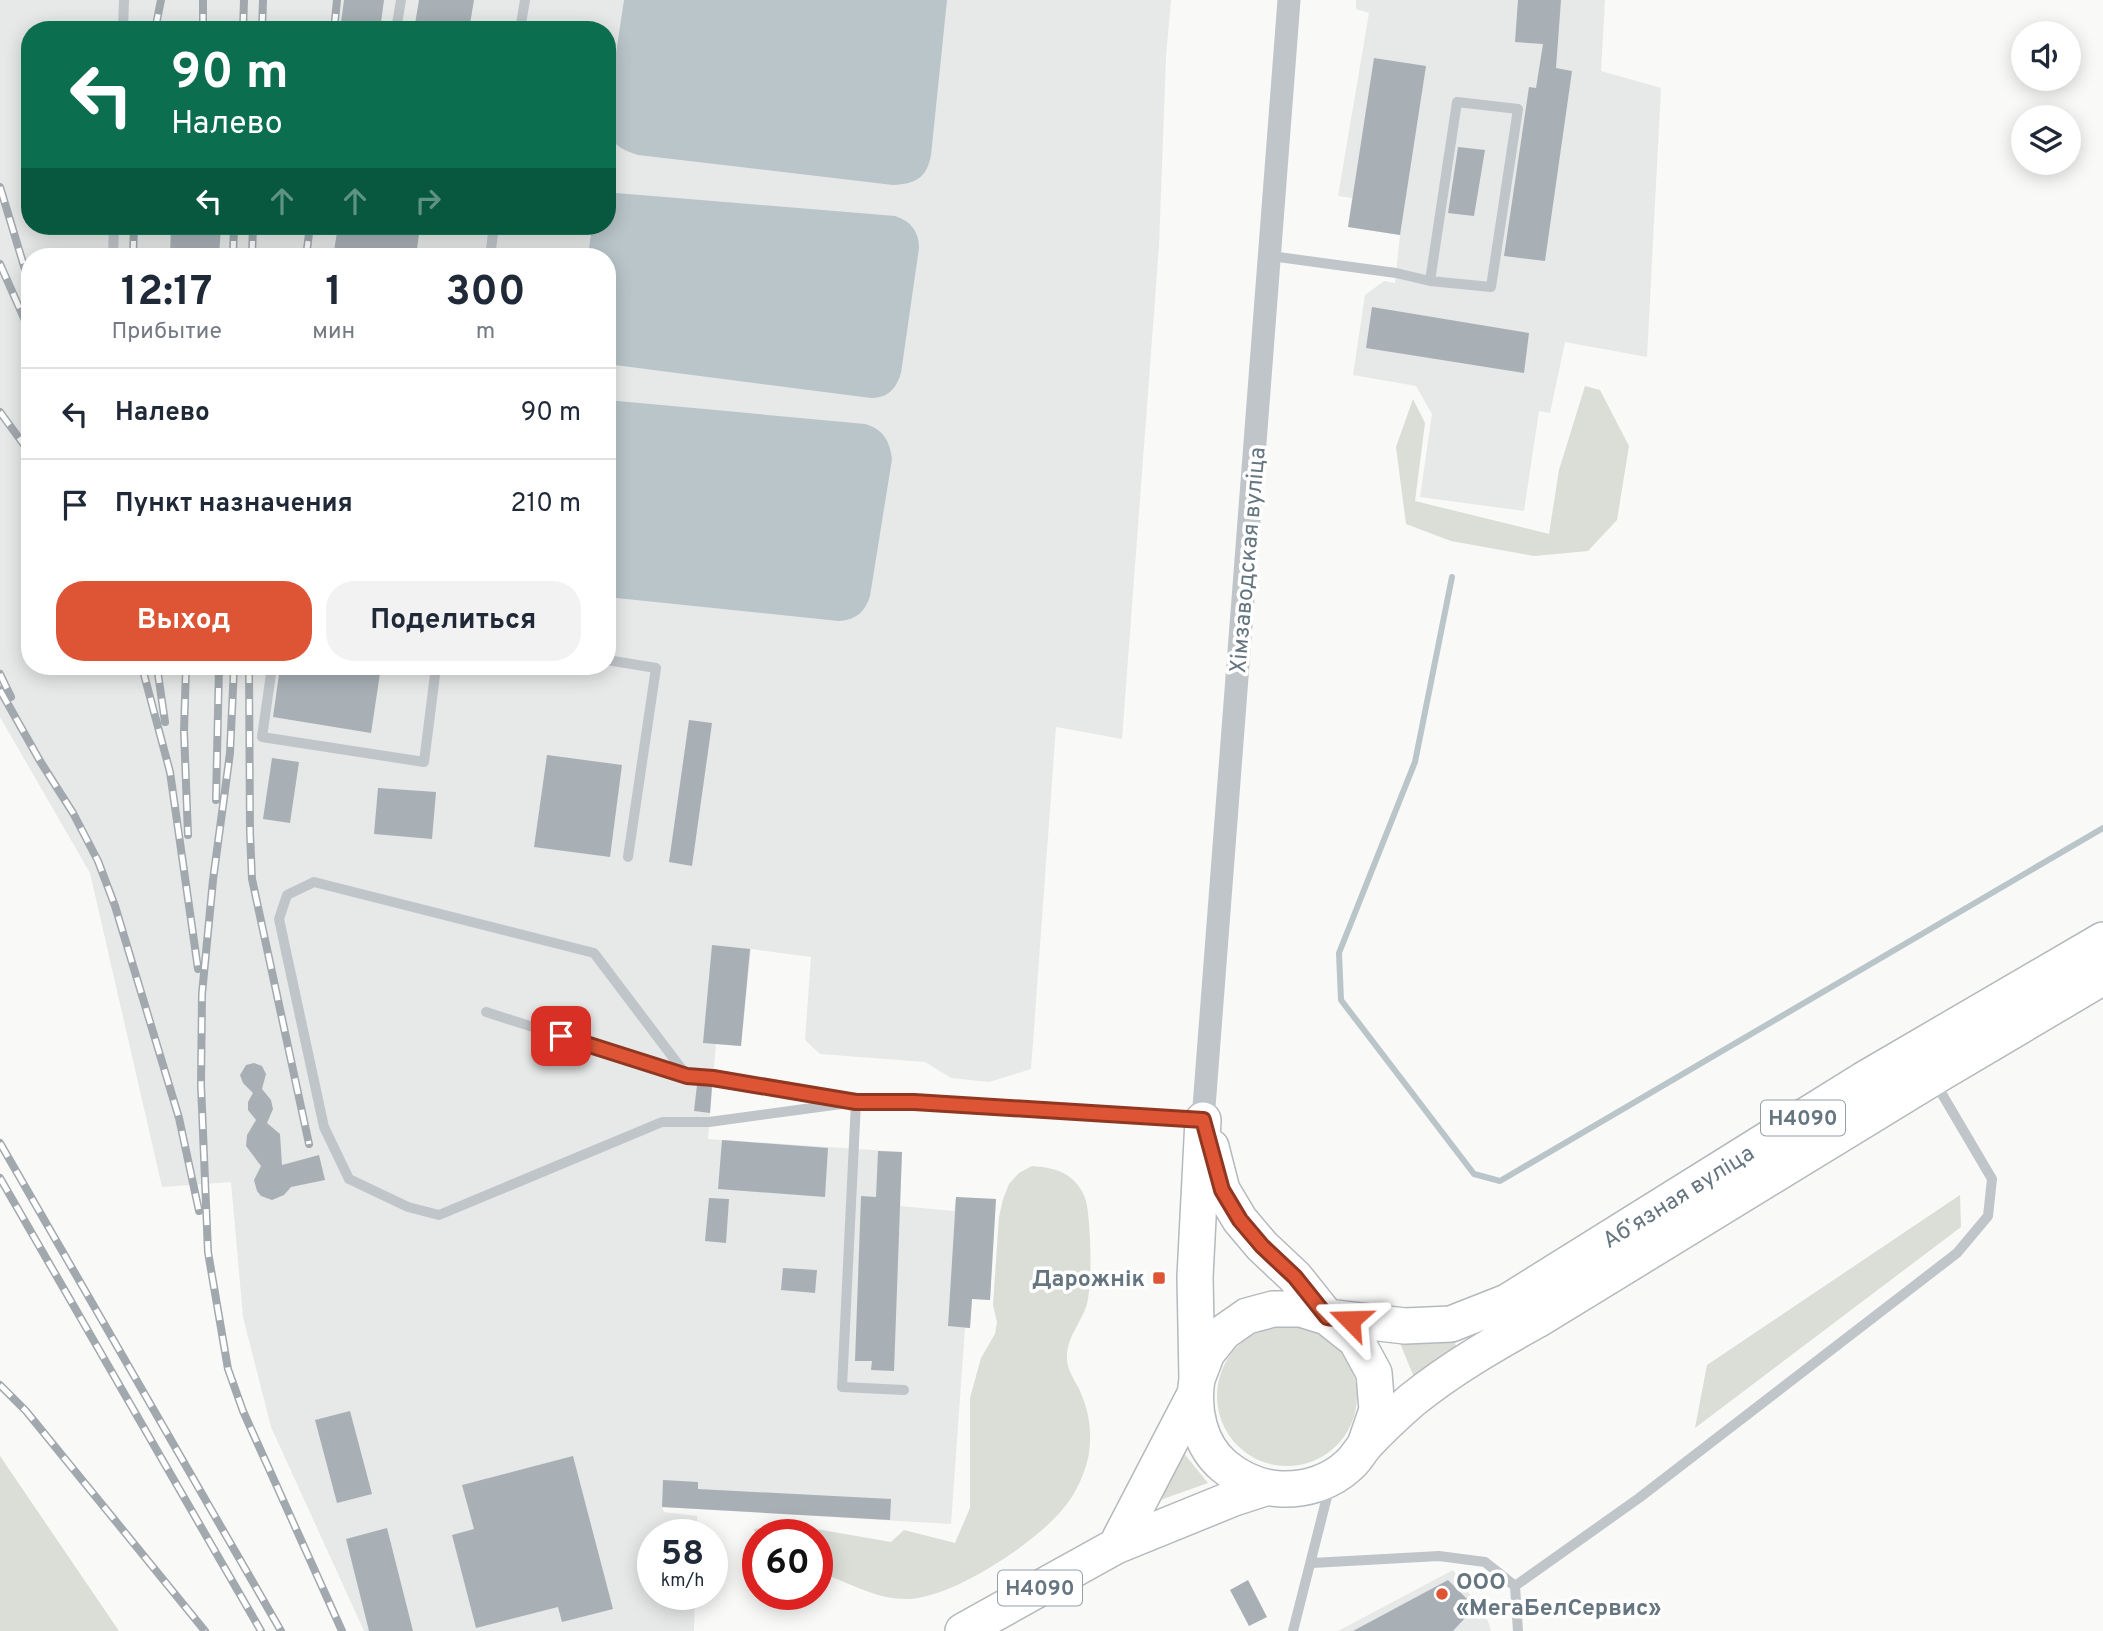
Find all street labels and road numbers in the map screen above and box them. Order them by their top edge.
street label: Хімзаводская вуліца [1225,446,1274,675]
road number: Н4090 [1761,1100,1845,1136]
street label: Абʼязная вуліца [1598,1140,1761,1256]
road number: Н4090 [998,1570,1082,1606]

